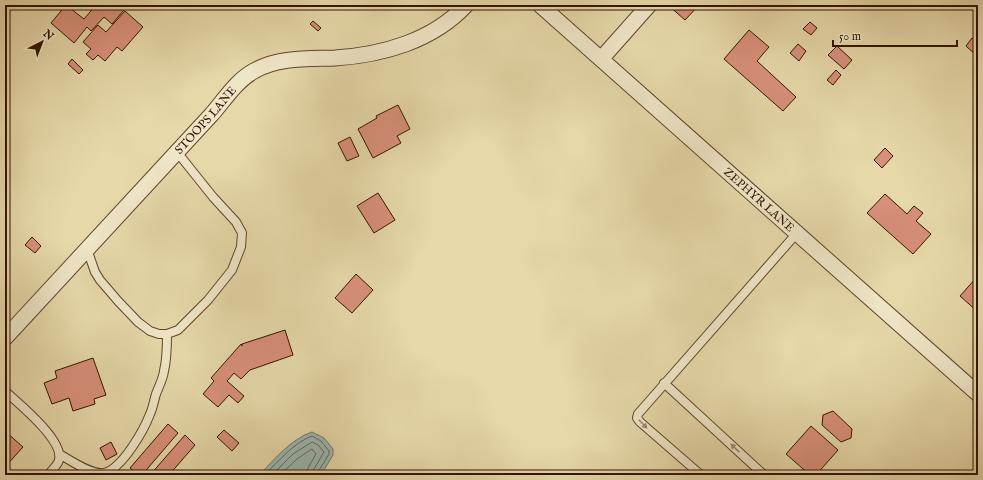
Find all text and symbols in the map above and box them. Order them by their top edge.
north arrow [22,22,62,62]
scale bar [833,22,957,48]
text: N [39,26,57,44]
text: 50 m [839,29,861,44]
street label: STOOPS LANE [171,83,239,157]
street label: ZEPHYR LANE [721,164,797,235]
one-way arrow [638,419,648,429]
one-way arrow [730,444,740,453]

